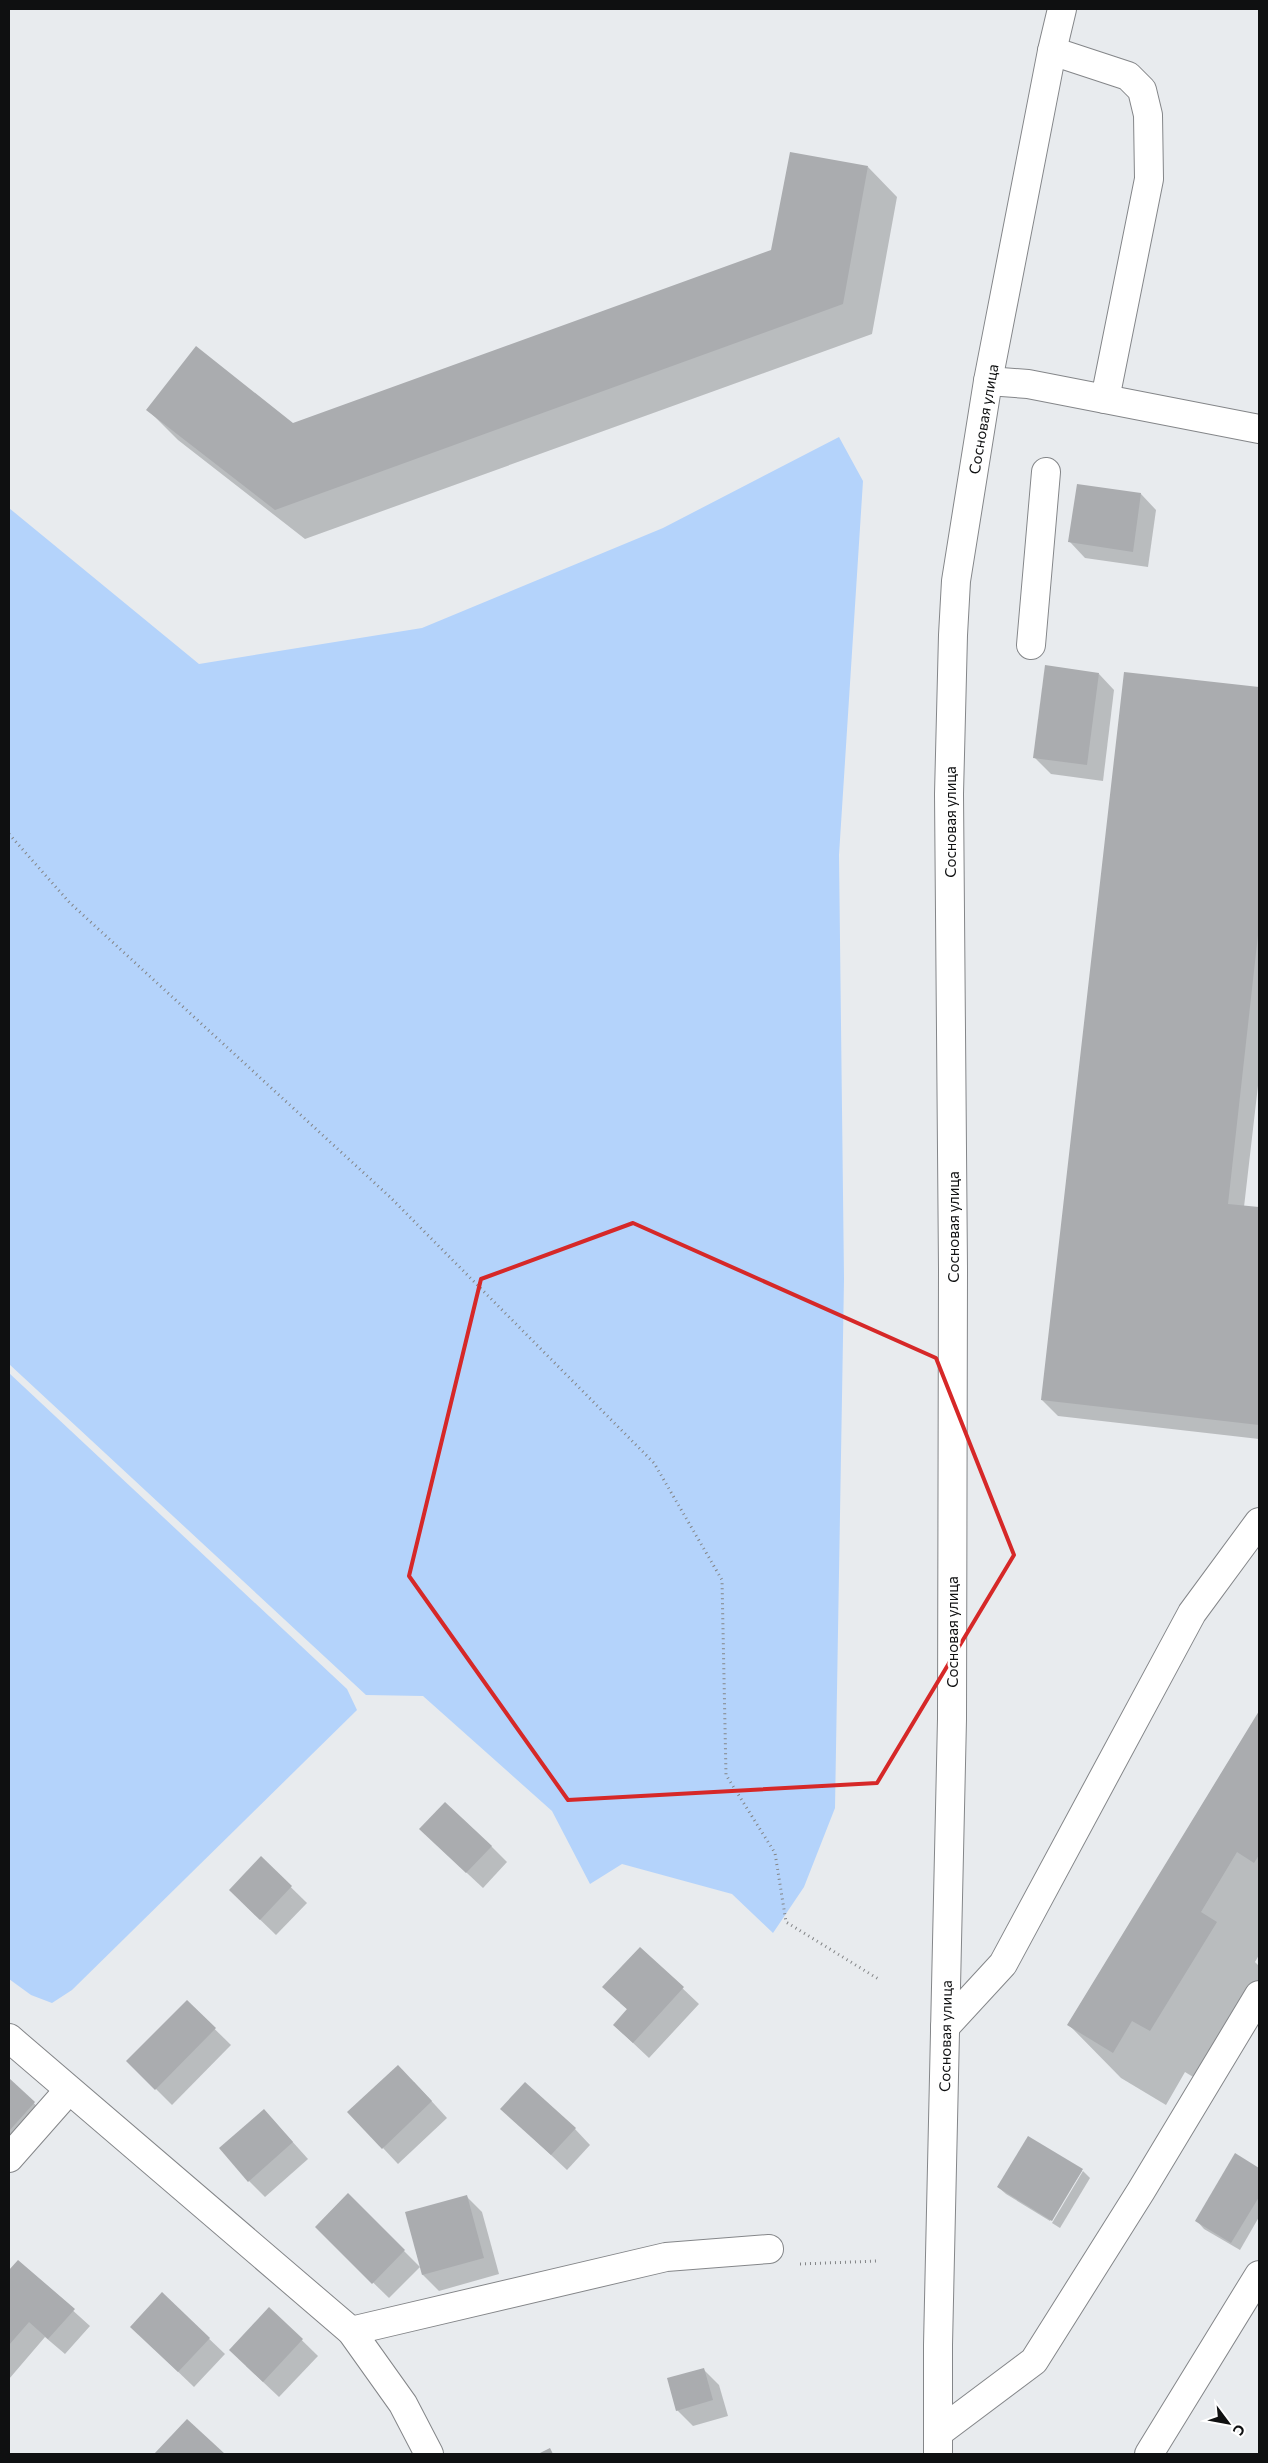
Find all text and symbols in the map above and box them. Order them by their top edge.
street label: Сосновая улица [964,362,1002,476]
street label: Сосновая улица [941,766,959,878]
street label: Сосновая улица [944,1171,962,1283]
street label: Сосновая улица [943,1576,961,1688]
street label: Сосновая улица [935,1980,955,2092]
north arrow [1203,2398,1253,2448]
text: С [1230,2422,1249,2439]

